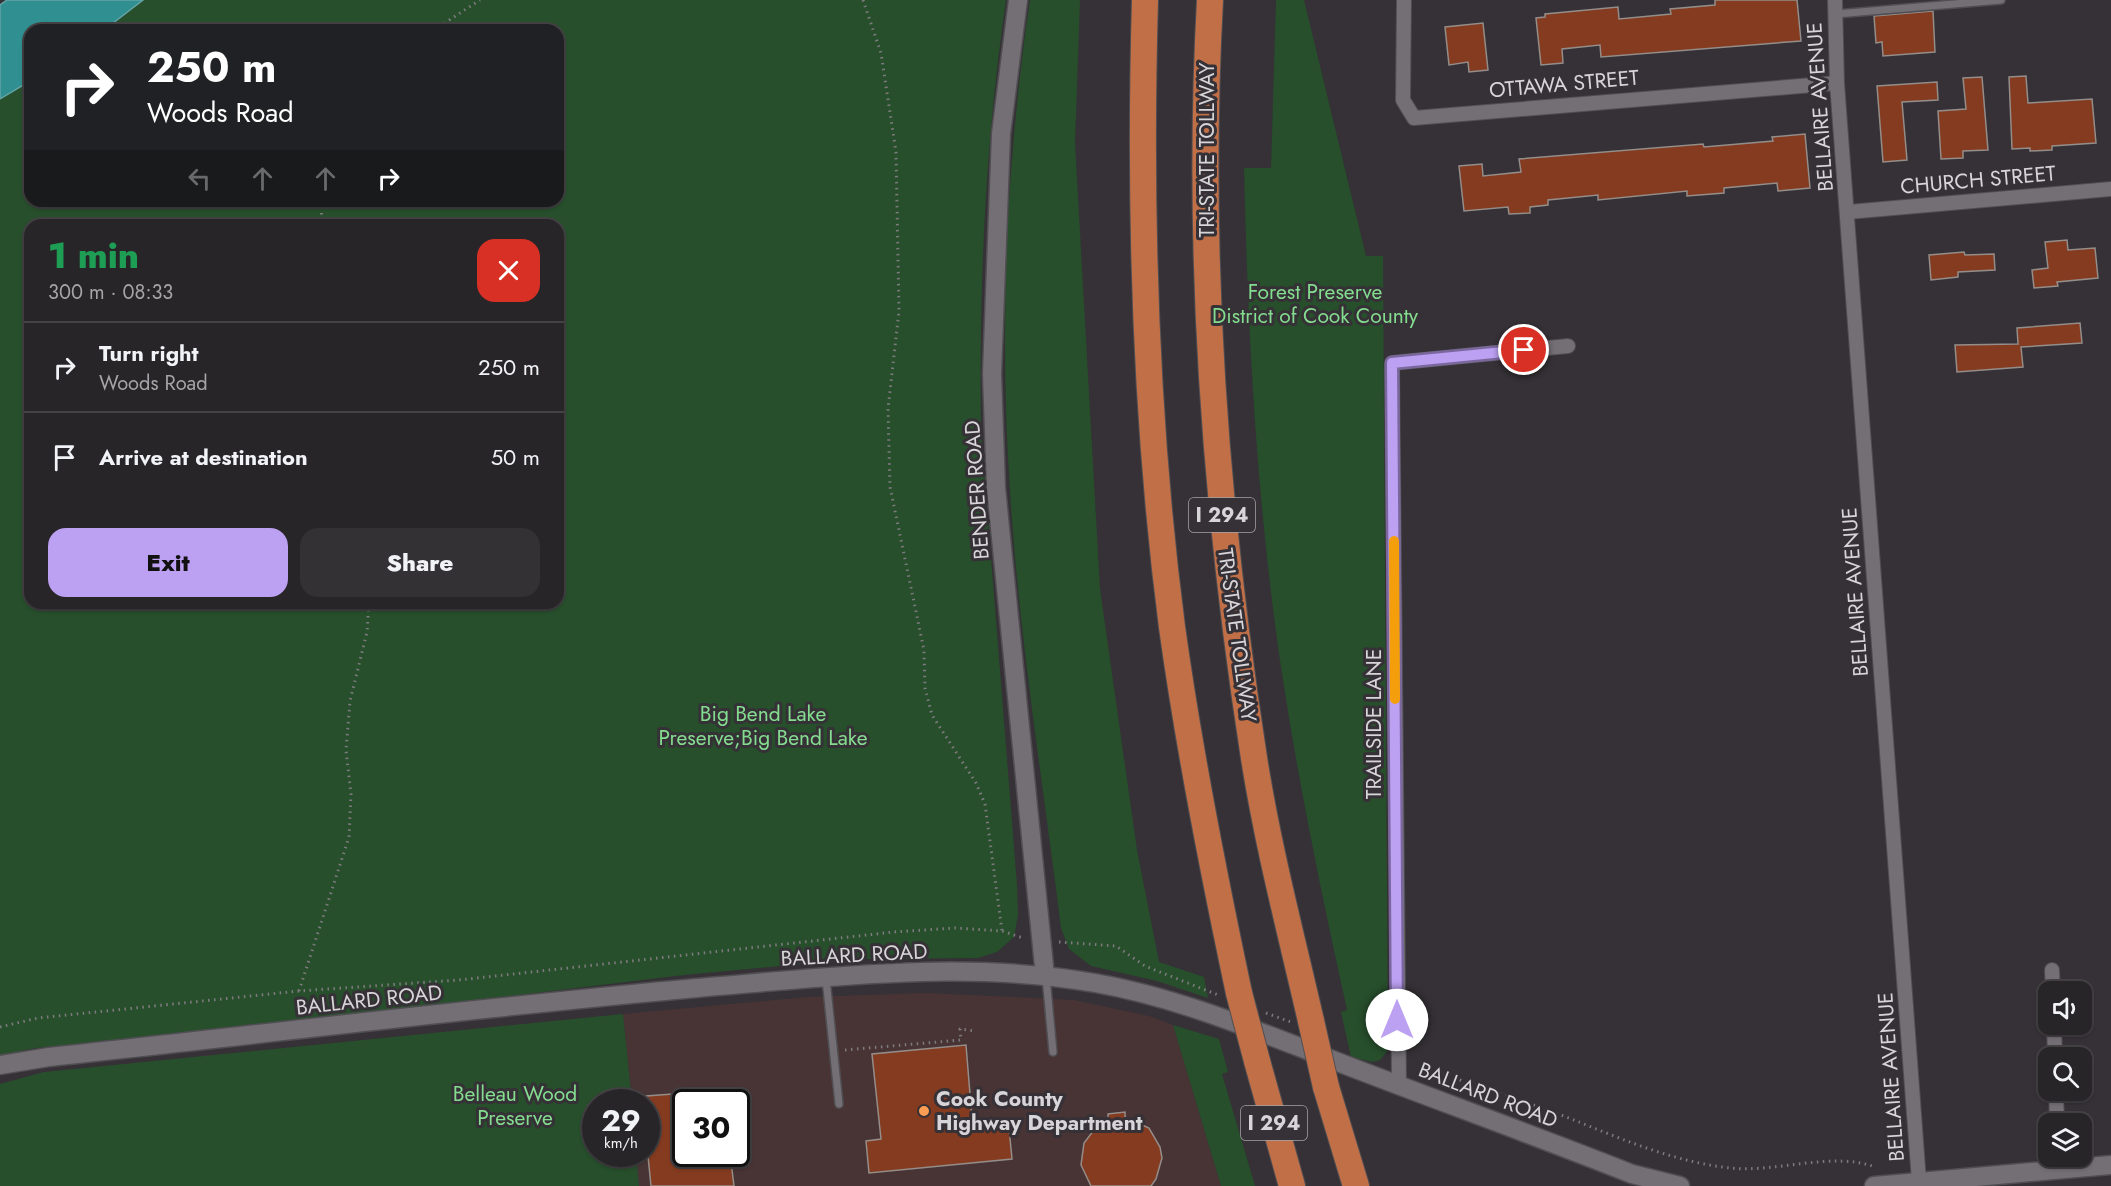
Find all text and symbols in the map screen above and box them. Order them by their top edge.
street label: BELLAIRE AVENUE [1799,21,1841,193]
text: 250 m [147,37,277,98]
icon: right [48,48,126,126]
street label: TRI-STATE TOLLWAY [1192,62,1222,238]
street label: OTTAWA STREET [1488,62,1641,106]
text: Woods Road [147,93,294,132]
street label: CHURCH STREET [1899,158,2057,202]
icon: left [183,162,216,195]
icon: ahead [246,162,279,195]
icon: ahead [309,162,342,195]
icon: right [372,162,405,195]
text: 1 min [48,229,139,281]
button: close [477,239,540,302]
park label: Forest Preserve District of Cook County [1212,277,1419,331]
text: 300 m · 08:33 [48,278,173,307]
pin [1498,324,1549,375]
icon: arrive [1507,333,1540,366]
text: Turn right [99,337,199,369]
icon: right [48,351,81,384]
text: 250 m [478,351,540,383]
text: Woods Road [99,369,208,398]
street label: BENDER ROAD [957,419,997,561]
icon: arrive [48,441,81,474]
text: Arrive at destination [99,441,308,473]
text: 50 m [491,441,540,473]
road number: I 294 [1189,498,1255,532]
street label: BELLAIRE AVENUE [1834,506,1876,678]
button: Exit [48,528,288,597]
button: Share [300,528,540,597]
street label: TRI-STATE TOLLWAY [1210,546,1264,724]
street label: TRAILSIDE LANE [1359,649,1389,799]
park label: Big Bend Lake Preserve;Big Bend Lake [658,699,868,753]
street label: BALLARD ROAD [780,936,928,974]
street label: BALLARD ROAD [294,977,444,1023]
map controls [2038,981,2092,1167]
button: sound [2038,981,2092,1035]
position arrow [1365,988,1429,1052]
street label: BELLAIRE AVENUE [1870,991,1912,1163]
button: search [2038,1047,2092,1101]
street label: BALLARD ROAD [1414,1055,1562,1135]
park label: Belleau Wood Preserve [453,1079,577,1133]
place label: Cook County Highway Department [936,1084,1143,1138]
speed limit sign: 30 [672,1089,750,1167]
text: 29 [601,1099,641,1142]
marker: Cook County Highway Department [917,1104,931,1118]
road number: I 294 [1241,1106,1307,1140]
button: layers [2038,1113,2092,1167]
text: km/h [604,1132,638,1154]

